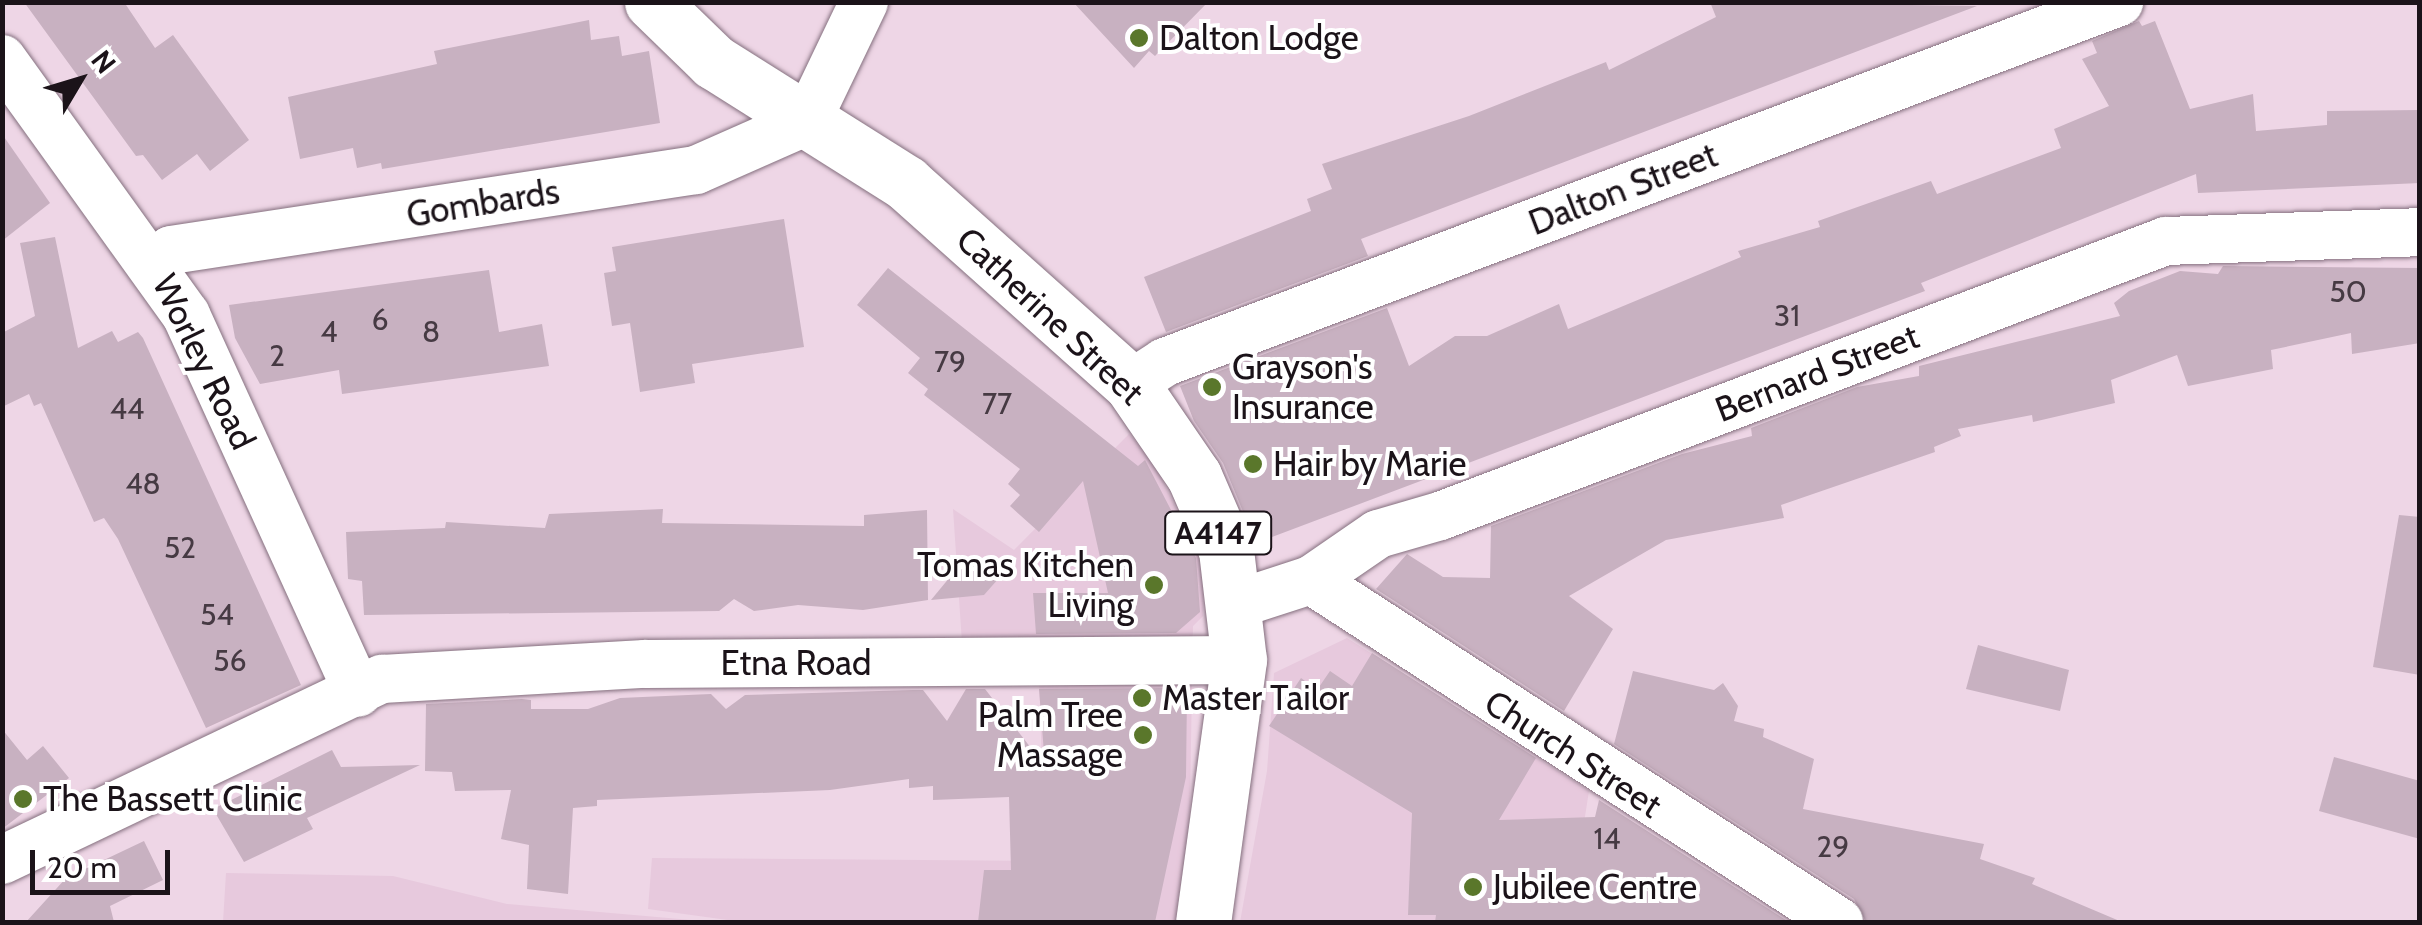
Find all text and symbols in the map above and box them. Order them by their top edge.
place label: Dalton Lodge [1159,17,1359,59]
marker: Dalton Lodge [1128,27,1150,49]
north arrow [30,30,130,130]
text: N [84,43,123,80]
street label: Dalton Street [1523,134,1723,244]
street label: Gombards [404,170,562,236]
street label: Catherine Street [948,219,1152,413]
street label: Worley Road [144,268,264,456]
house number: 50 [2329,274,2367,310]
house number: 31 [1774,298,1800,334]
house number: 6 [371,302,389,338]
house number: 4 [320,314,338,350]
house number: 8 [422,314,440,350]
street label: Bernard Street [1710,315,1924,431]
house number: 2 [269,338,285,374]
house number: 79 [934,344,966,380]
place label: Grayson's Insurance [1232,346,1374,428]
marker: Grayson's Insurance [1201,376,1223,398]
house number: 77 [982,386,1012,422]
house number: 44 [110,391,144,427]
place label: Hair by Marie [1273,443,1467,485]
marker: Hair by Marie [1242,453,1264,475]
house number: 48 [125,466,161,502]
road number: A4147 [1163,506,1273,560]
house number: 52 [164,530,196,566]
place label: Tomas Kitchen Living [917,544,1134,626]
marker: Tomas Kitchen Living [1143,574,1165,596]
house number: 54 [200,597,234,633]
street label: Etna Road [721,642,871,684]
house number: 56 [213,643,247,679]
place label: Master Tailor [1162,677,1349,719]
street label: Church Street [1477,681,1669,827]
marker: Master Tailor [1131,687,1153,709]
place label: Palm Tree Massage [978,694,1123,776]
marker: Palm Tree Massage [1132,724,1154,746]
place label: The Bassett Clinic [43,778,302,820]
marker: The Bassett Clinic [12,788,34,810]
house number: 14 [1593,821,1621,857]
house number: 29 [1817,829,1849,865]
scale bar [35,830,175,892]
text: 20 m [47,849,117,886]
place label: Jubilee Centre [1493,866,1697,908]
marker: Jubilee Centre [1462,876,1484,898]

